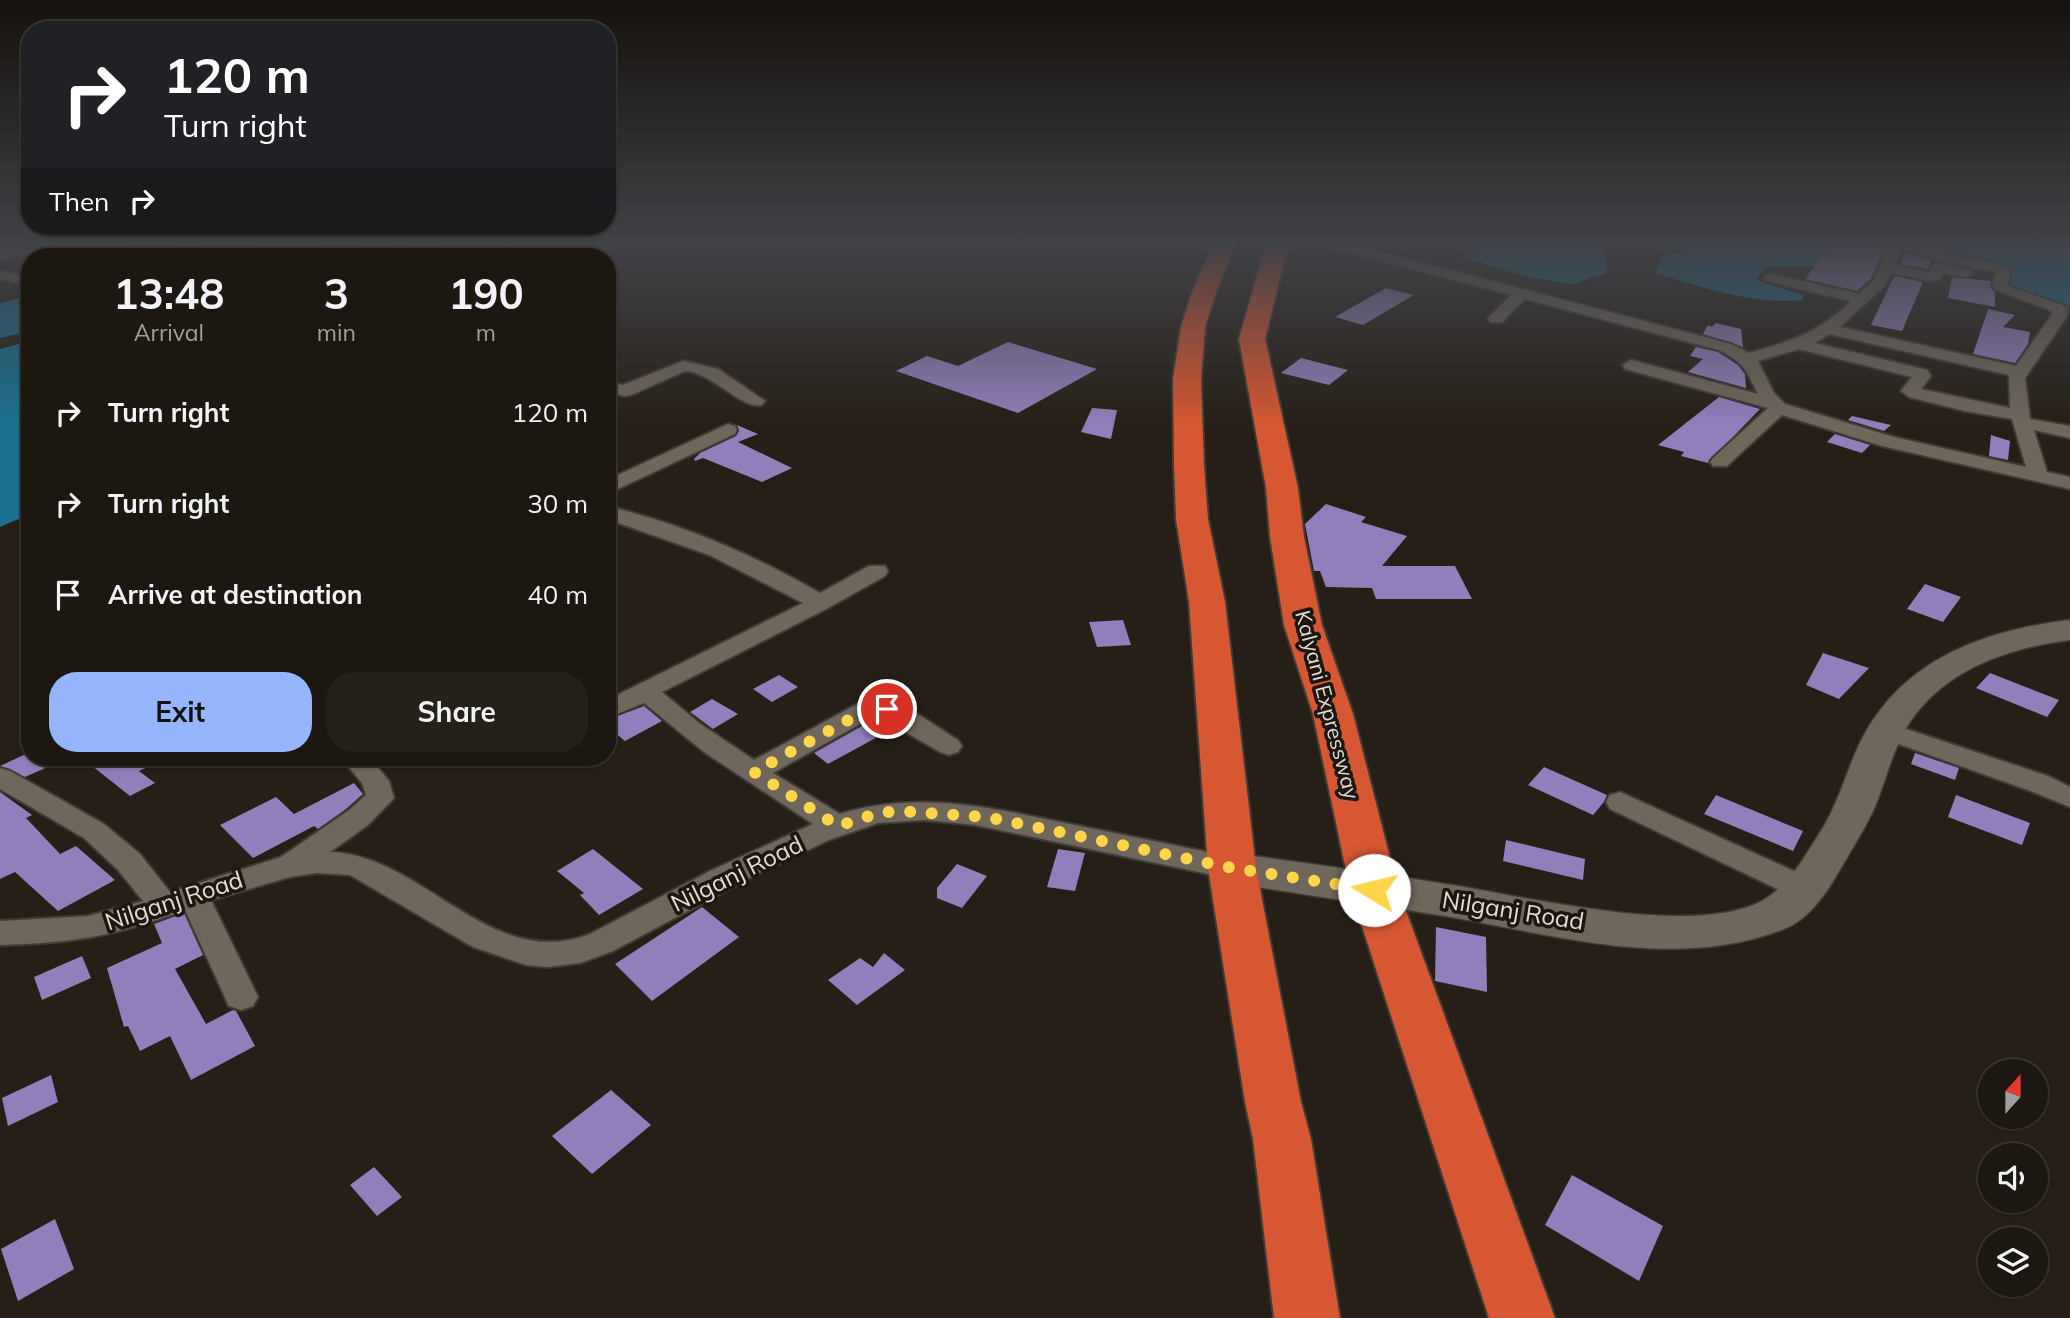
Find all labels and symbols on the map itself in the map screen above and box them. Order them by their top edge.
street label: Kalyani Expressway [1290,607,1366,802]
pin [857,679,917,739]
street label: Nilganj Road [666,828,807,918]
position arrow [1337,853,1411,927]
street label: Nilganj Road [101,864,246,936]
street label: Nilganj Road [1440,884,1586,936]
north arrow [1978,1059,2048,1129]

